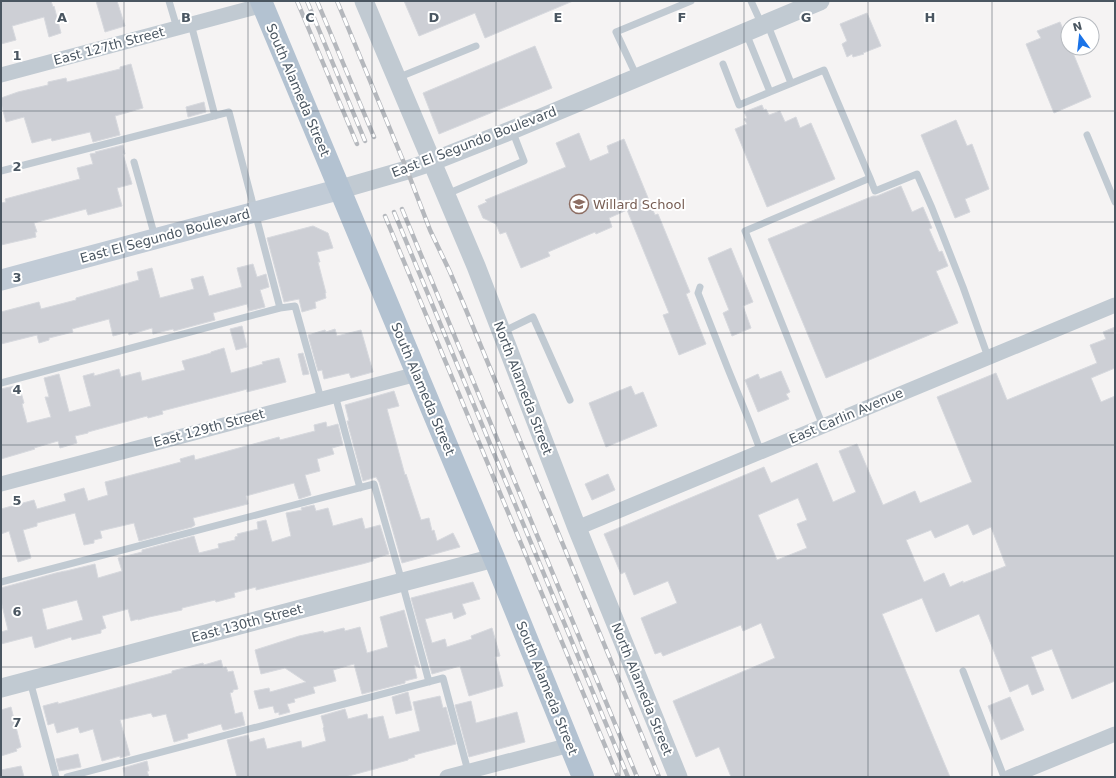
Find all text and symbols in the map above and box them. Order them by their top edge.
text: A [57,10,67,25]
text: B [181,10,191,25]
text: C [305,10,315,25]
text: D [429,10,440,25]
text: E [554,10,562,25]
text: F [678,10,686,25]
text: G [801,10,811,25]
text: H [925,10,935,25]
north arrow [1060,16,1100,56]
text: N [1071,19,1084,34]
street label: South Alameda Street [263,21,333,159]
street label: East 127th Street [52,24,166,68]
text: 1 [12,48,22,63]
street label: East El Segundo Boulevard [390,104,558,180]
text: 2 [12,159,22,174]
school or university icon: Willard School [568,193,590,215]
place label: Willard School [593,197,685,212]
street label: East El Segundo Boulevard [78,206,252,266]
text: 3 [12,270,22,285]
street label: North Alameda Street [491,319,555,457]
street label: South Alameda Street [388,320,458,458]
text: 4 [12,382,22,397]
street label: East Carlin Avenue [787,385,905,447]
street label: East 129th Street [152,406,266,450]
text: 5 [12,493,22,508]
street label: East 130th Street [190,601,304,645]
text: 6 [12,604,22,619]
street label: South Alameda Street [513,619,581,757]
street label: North Alameda Street [609,621,675,757]
text: 7 [12,715,22,730]

